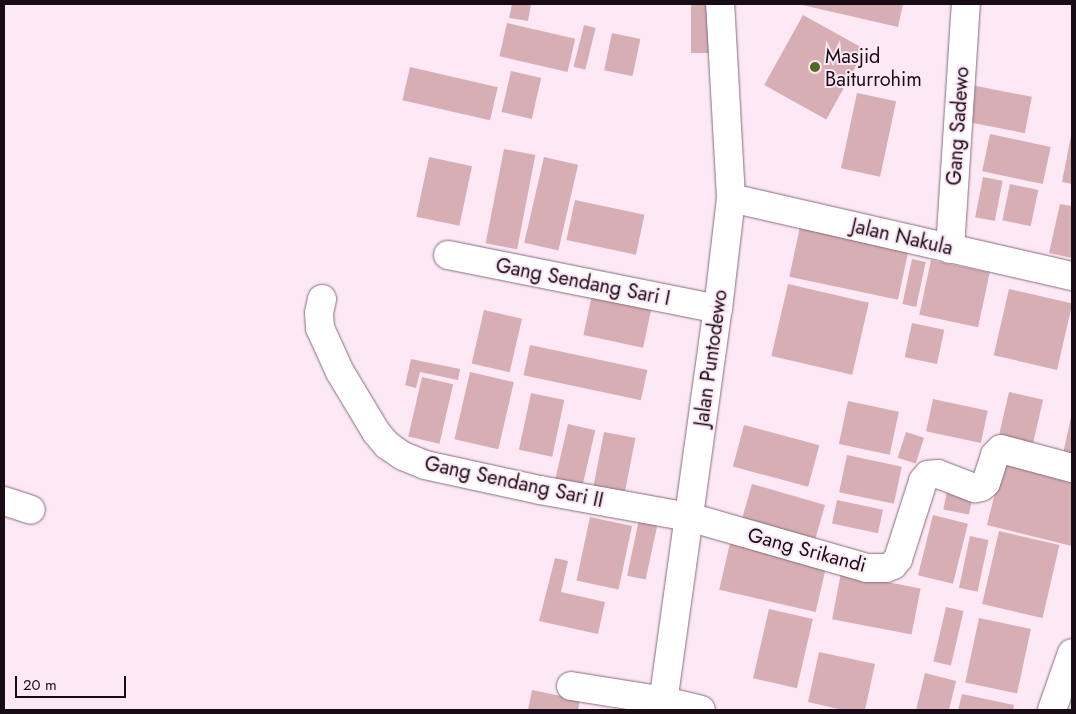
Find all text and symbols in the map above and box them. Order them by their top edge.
place label: Masjid Baiturrohim [825,44,922,91]
marker: Masjid Baiturrohim [809,61,821,73]
street label: Gang Sadewo [942,66,974,186]
street label: Jalan Nakula [849,214,955,260]
street label: Gang Sendang Sari I [494,253,672,311]
street label: Jalan Puntodewo [690,288,732,428]
street label: Gang Sendang Sari II [422,451,606,513]
street label: Gang Srikandi [745,523,869,577]
scale bar [18,666,129,698]
text: 20 m [23,674,57,696]

